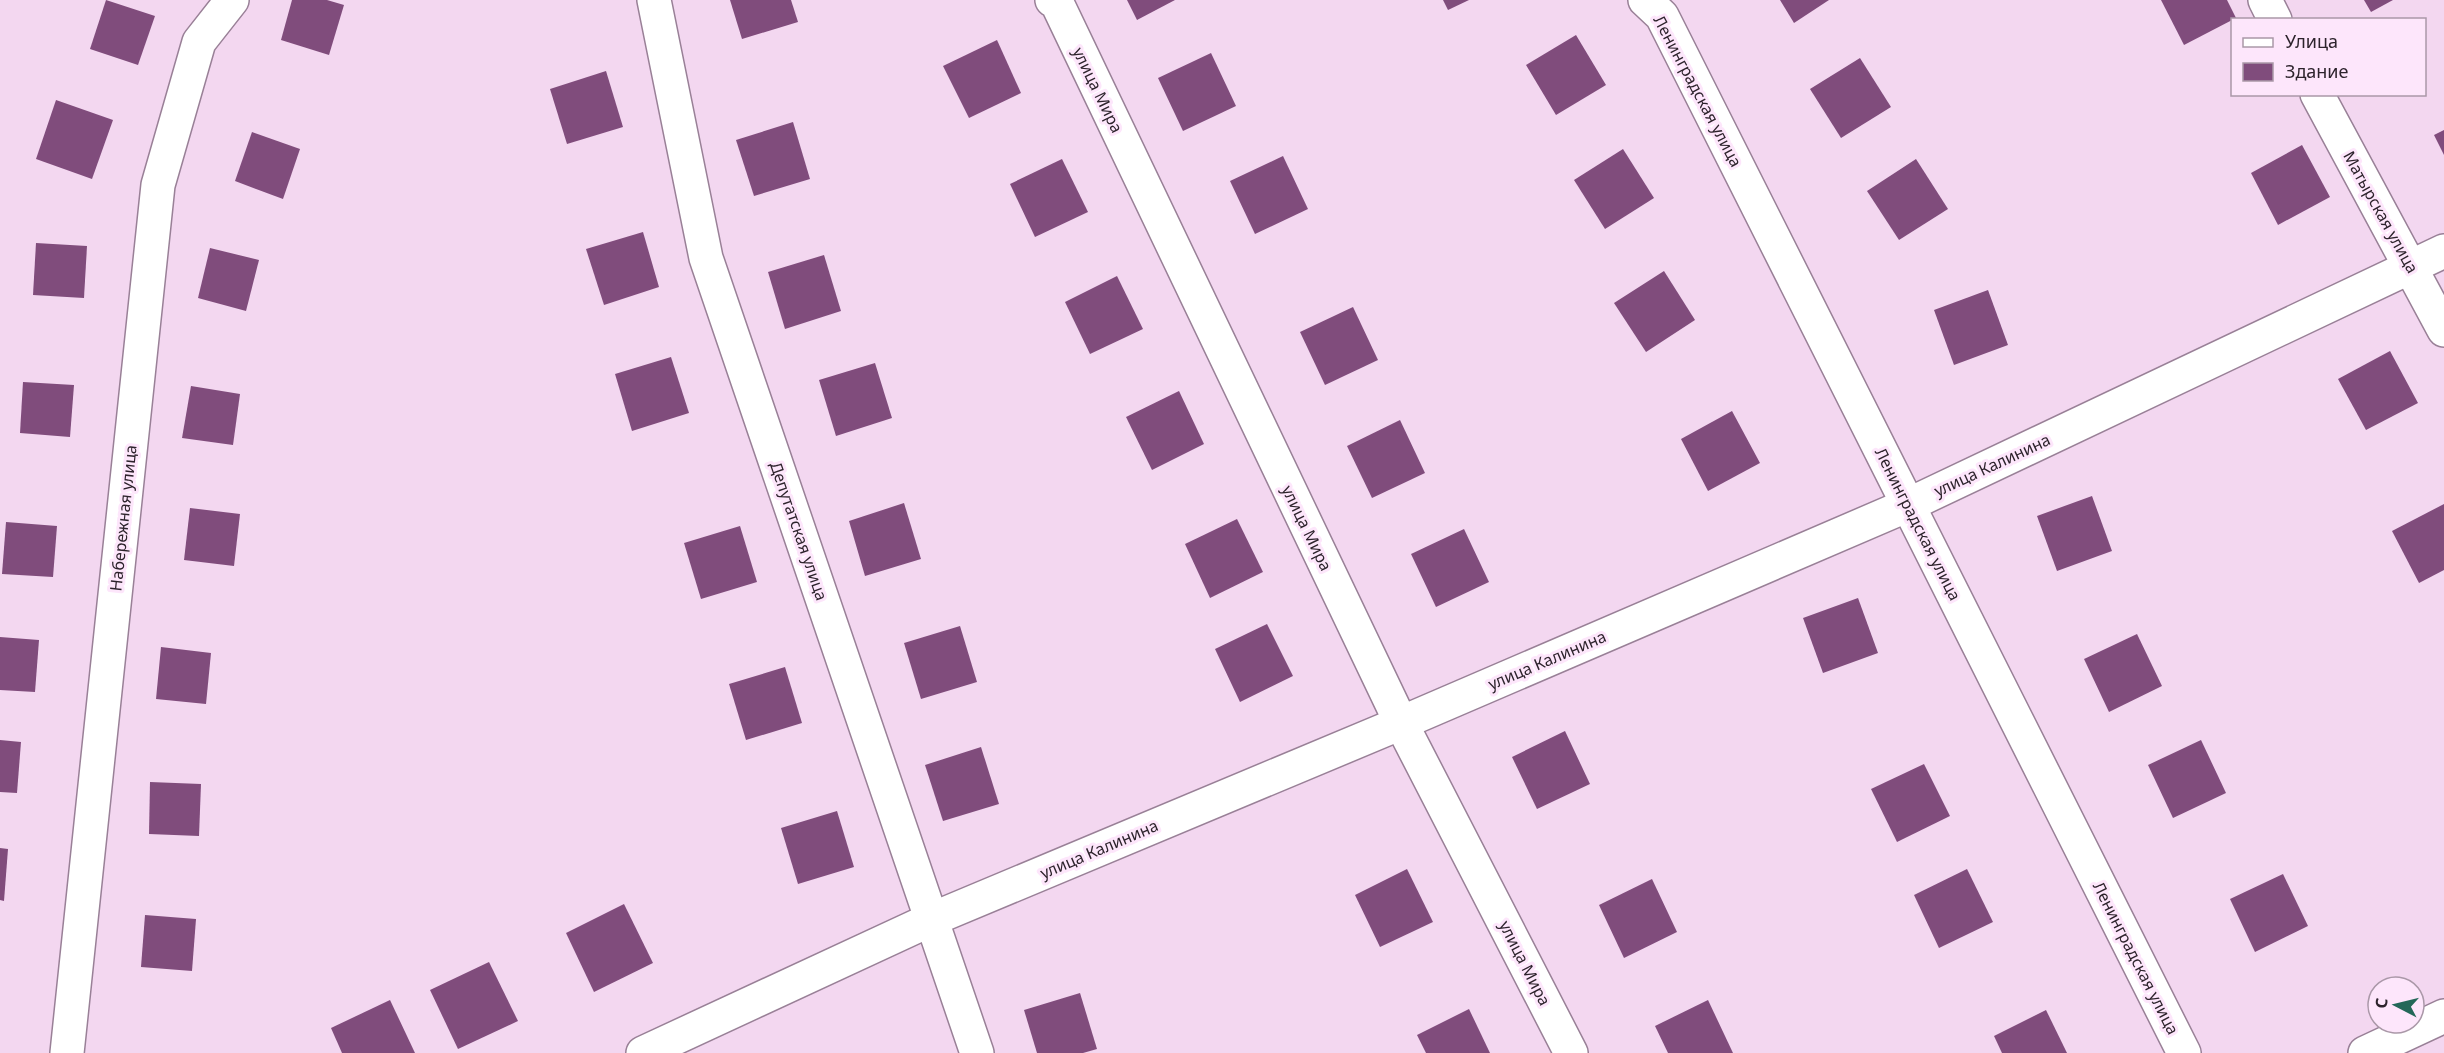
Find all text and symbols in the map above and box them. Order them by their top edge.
street label: Ленинградская улица [1649,11,1747,171]
legend [2231,18,2426,96]
text: Улица [2285,29,2338,53]
street label: улица Мира [1068,44,1128,136]
text: Здание [2285,59,2349,83]
street label: Матырская улица [2338,147,2424,277]
street label: улица Калинина [1930,428,2054,502]
street label: Набережная улица [104,444,142,592]
street label: Ленинградская улица [1870,444,1966,604]
street label: Депутатская улица [765,459,833,603]
street label: улица Мира [1277,482,1337,574]
street label: улица Калинина [1485,625,1609,695]
street label: улица Калинина [1037,814,1161,884]
street label: Ленинградская улица [2088,878,2184,1038]
street label: улица Мира [1494,917,1556,1009]
north arrow [2366,975,2426,1035]
text: С [2370,997,2393,1010]

